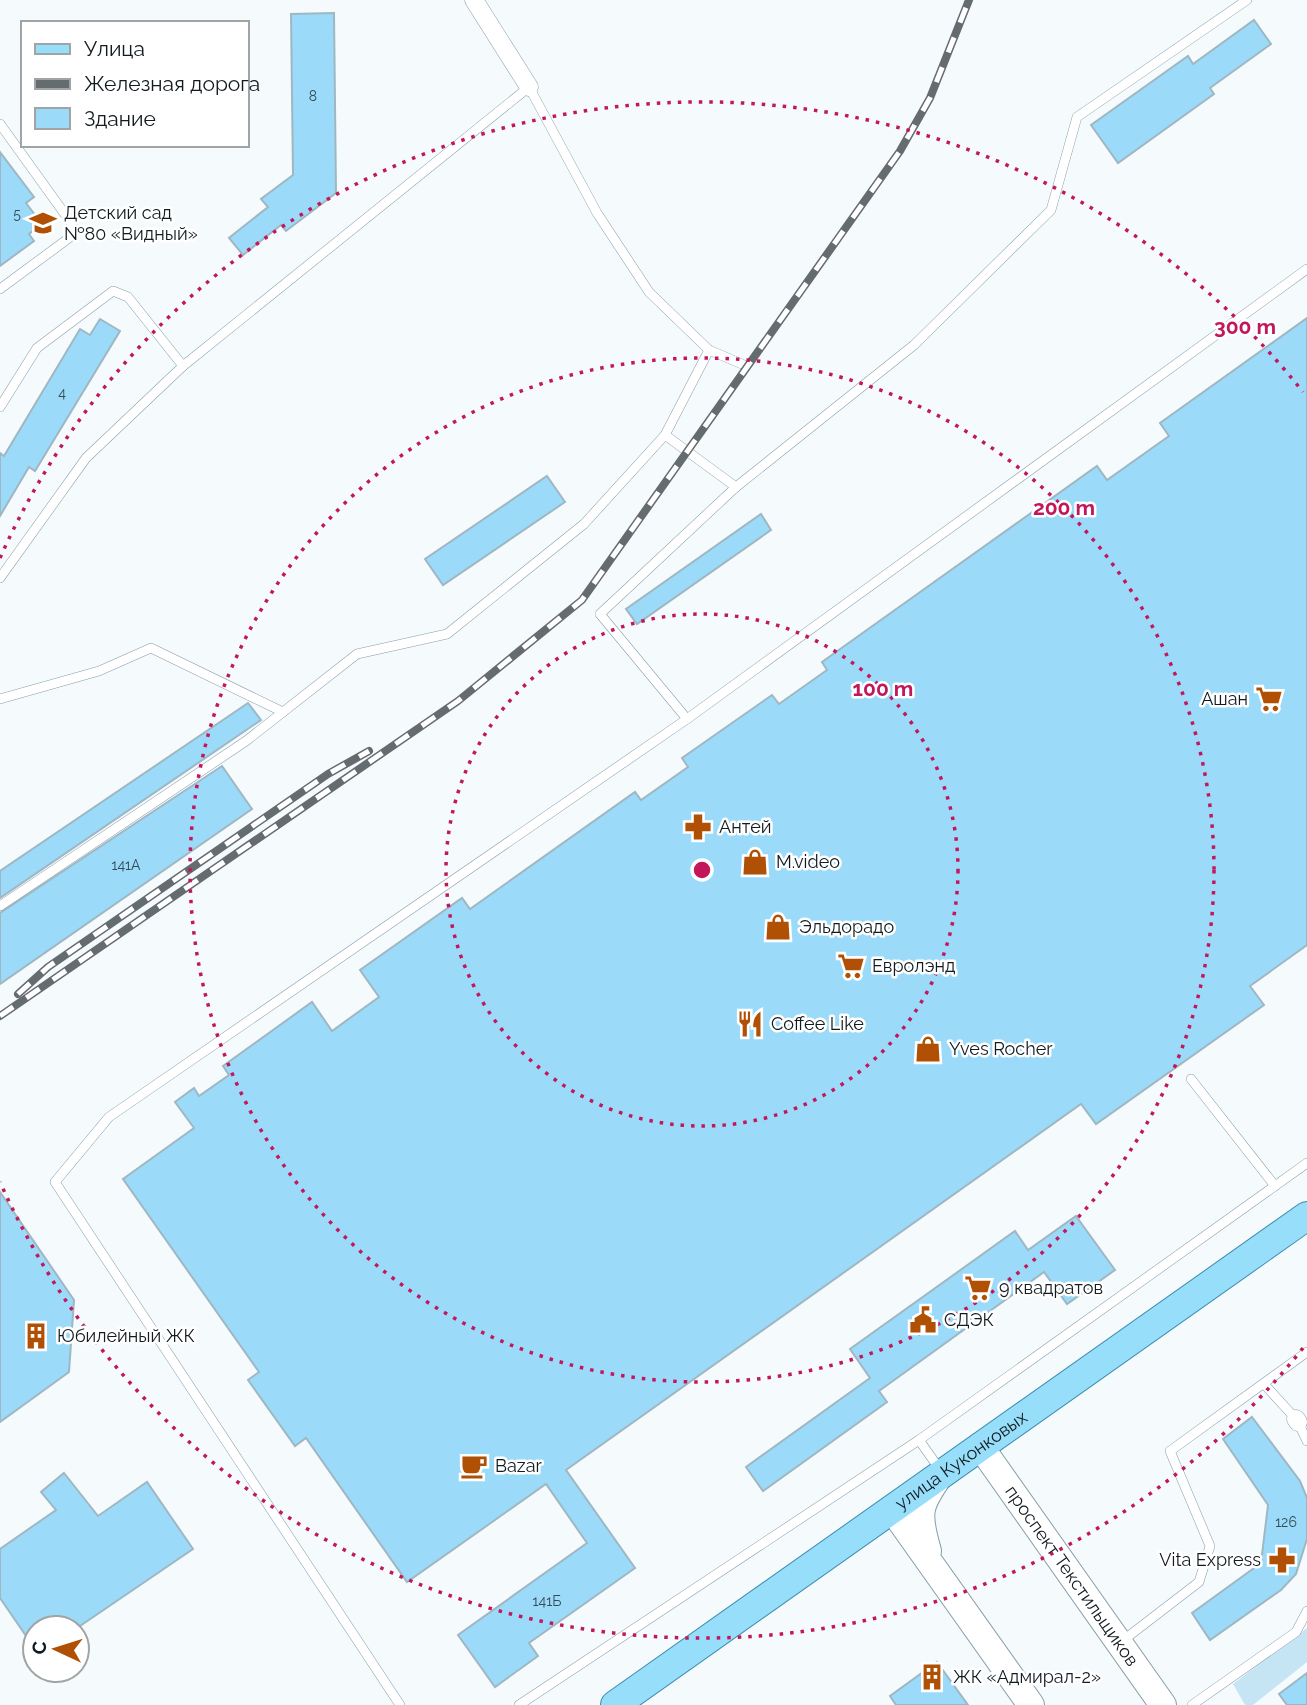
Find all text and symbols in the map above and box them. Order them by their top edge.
legend [21,21,248,147]
text: Улица [84,36,145,61]
text: Железная дорога [84,71,260,96]
house number: 8 [309,88,317,104]
text: Здание [84,106,156,131]
place label: Детский сад №80 «Видный» [64,202,198,244]
house number: 5 [13,206,21,222]
school or university icon: Детский сад №80 «Видный» [28,208,58,238]
text: 300 m [1214,314,1276,339]
house number: 4 [58,385,66,401]
text: 200 m [1033,495,1095,520]
text: 100 m [853,676,913,701]
supermarket icon: Ашан [1254,684,1284,714]
place label: Ашан [1201,688,1248,709]
pharmacy icon: Антей [683,812,713,842]
place label: Антей [719,816,772,837]
shop icon: M.video [740,847,770,877]
place label: M.video [776,851,840,872]
house number: 141А [111,857,141,873]
centre of rings [690,858,714,882]
shop icon: Эльдорадо [763,912,793,942]
place label: Эльдорадо [799,916,894,937]
supermarket icon: Евролэнд [836,951,866,981]
place label: Евролэнд [872,955,956,976]
restaurant icon: Coffee Like [735,1009,765,1039]
place label: Coffee Like [771,1013,864,1034]
shop icon: Yves Rocher [913,1034,943,1064]
place label: Yves Rocher [949,1038,1053,1059]
supermarket icon: 9 квадратов [963,1273,993,1303]
place label: 9 квадратов [999,1277,1103,1298]
public building icon: СДЭК [908,1305,938,1335]
place label: СДЭК [944,1309,994,1330]
building icon: Юбилейный ЖК [21,1321,51,1351]
place label: Юбилейный ЖК [57,1325,195,1346]
street label: улица Куконковых [891,1406,1031,1514]
cafe icon: Bazar [459,1451,489,1481]
place label: Bazar [495,1455,542,1476]
street label: проспект Текстильщиков [1001,1481,1143,1670]
house number: 126 [1275,1514,1297,1530]
pharmacy icon: Vita Express [1267,1545,1297,1575]
place label: Vita Express [1159,1549,1261,1570]
house number: 141Б [533,1593,561,1609]
north arrow [21,1614,91,1684]
text: С [28,1641,50,1655]
building icon: ЖК «Адмирал-2» [917,1662,947,1692]
place label: ЖК «Адмирал-2» [953,1666,1101,1687]

